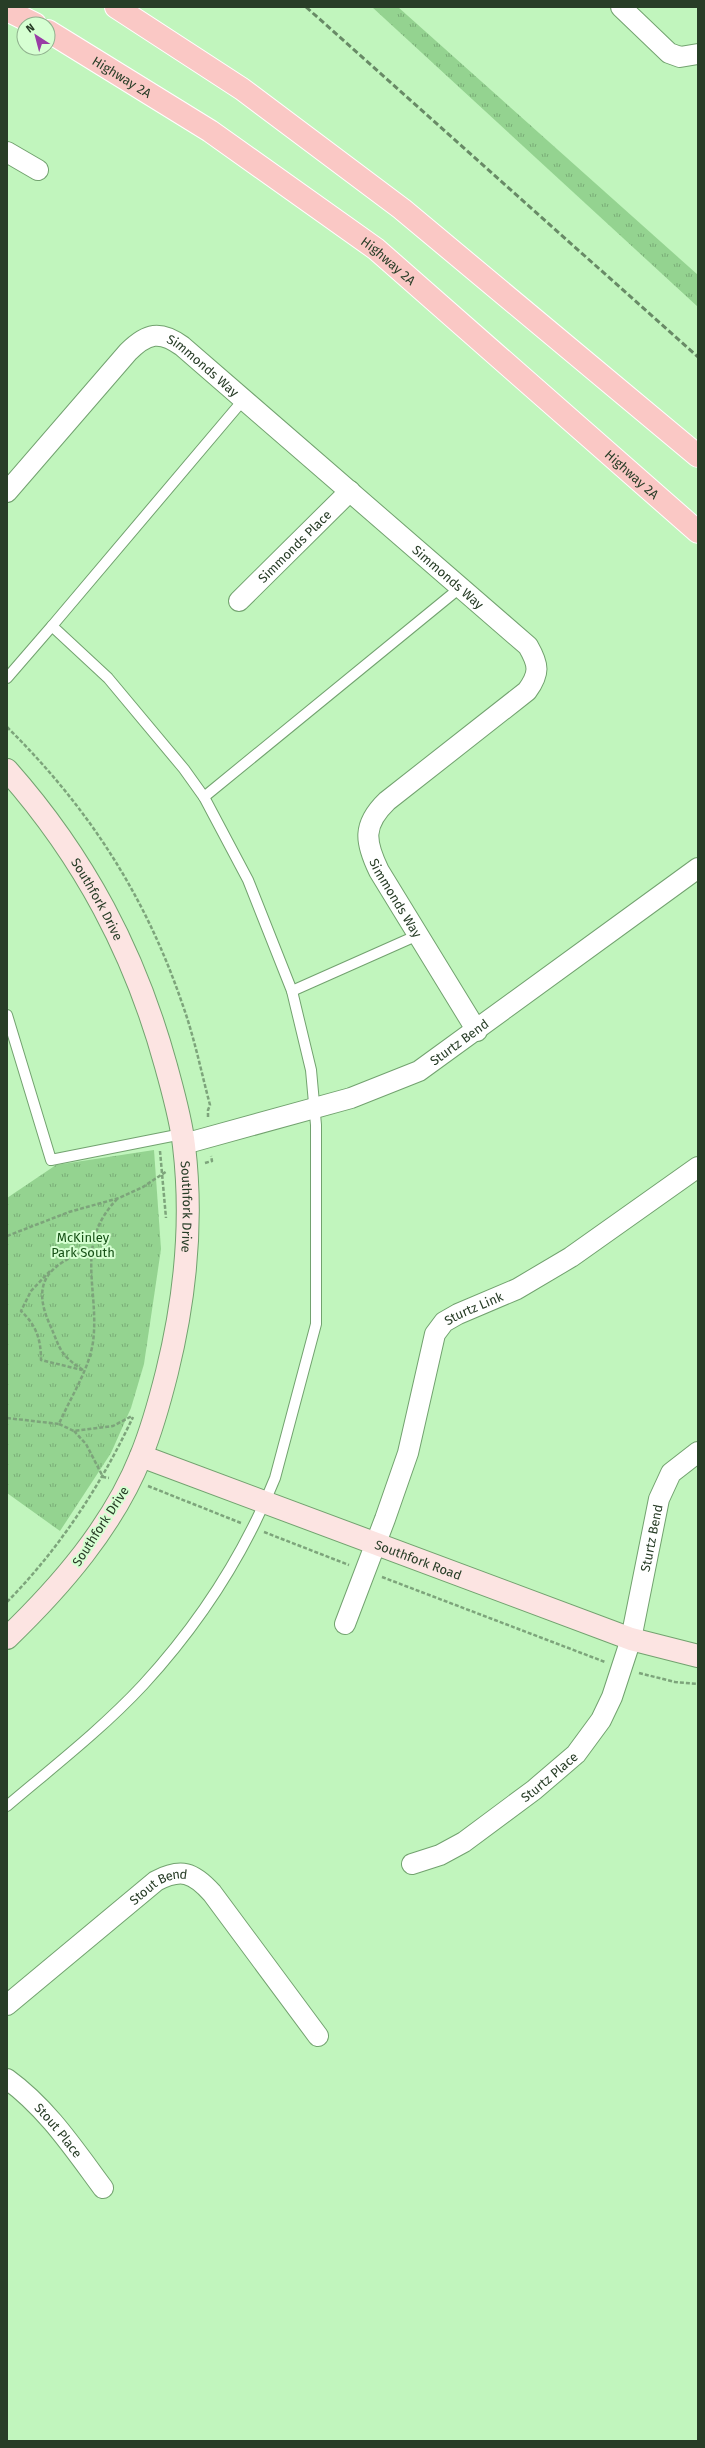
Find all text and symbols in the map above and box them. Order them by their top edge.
north arrow [16,16,56,56]
text: N [24,21,37,36]
street label: Highway 2A [89,53,155,101]
street label: Highway 2A [358,234,419,289]
street label: Simmonds Way [164,331,242,400]
street label: Highway 2A [602,447,662,502]
street label: Simmonds Place [255,507,334,586]
street label: Simmonds Way [409,542,487,613]
street label: Southfork Drive [68,855,126,943]
street label: Simmonds Way [366,856,425,941]
street label: Sturtz Bend [427,1016,492,1068]
street label: Southfork Drive [178,1160,195,1253]
park label: McKinley Park South [51,1230,115,1260]
street label: Sturtz Link [442,1289,506,1328]
street label: Southfork Drive [69,1484,132,1569]
street label: Sturtz Bend [638,1503,666,1573]
street label: Southfork Road [373,1537,464,1583]
street label: Sturtz Place [518,1749,581,1805]
street label: Stout Bend [127,1866,188,1908]
street label: Stout Place [31,2100,85,2161]

